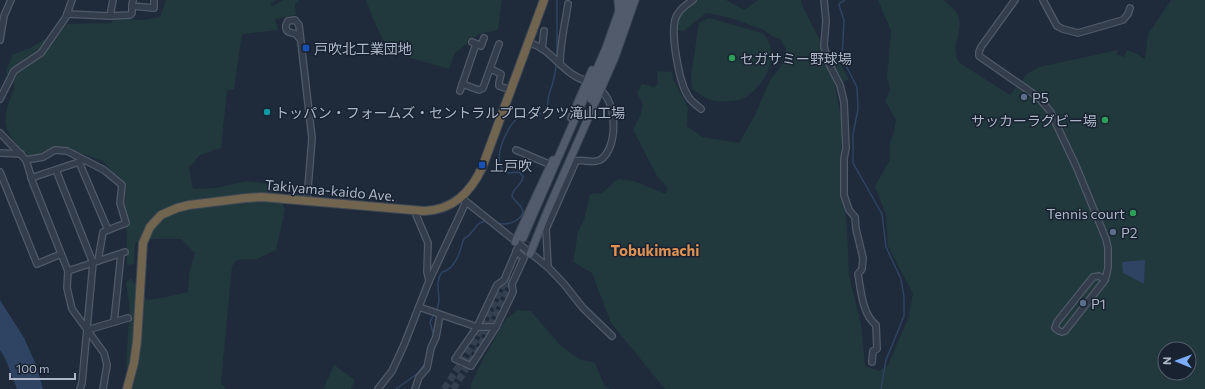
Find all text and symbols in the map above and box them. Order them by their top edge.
place label: 戸吹北工業団地 [314,40,412,57]
marker: 戸吹北工業団地 [301,43,311,53]
place label: セガサミー野球場 [740,50,852,67]
marker: セガサミー野球場 [727,53,737,63]
place label: P5 [1032,89,1049,106]
marker: P5 [1019,92,1029,102]
place label: トッパン・フォームズ・セントラルプロダクツ滝山工場 [275,104,625,121]
marker: トッパン・フォームズ・セントラルプロダクツ滝山工場 [262,107,272,117]
place label: サッカーラグビー場 [971,112,1097,129]
marker: サッカーラグビー場 [1100,115,1110,125]
place label: 上戸吹 [490,157,532,174]
marker: 上戸吹 [477,160,487,170]
street label: Takiyama-kaido Ave. [264,176,396,204]
place label: Tennis court [1047,205,1125,222]
marker: Tennis court [1128,208,1138,218]
place label: P2 [1121,224,1138,241]
marker: P2 [1108,227,1118,237]
district label: Tobukimachi [611,241,699,259]
place label: P1 [1091,295,1106,312]
marker: P1 [1078,298,1088,308]
north arrow [1157,341,1197,381]
scale bar [10,355,75,381]
text: N [1160,357,1173,365]
text: 100 m [16,361,50,375]

